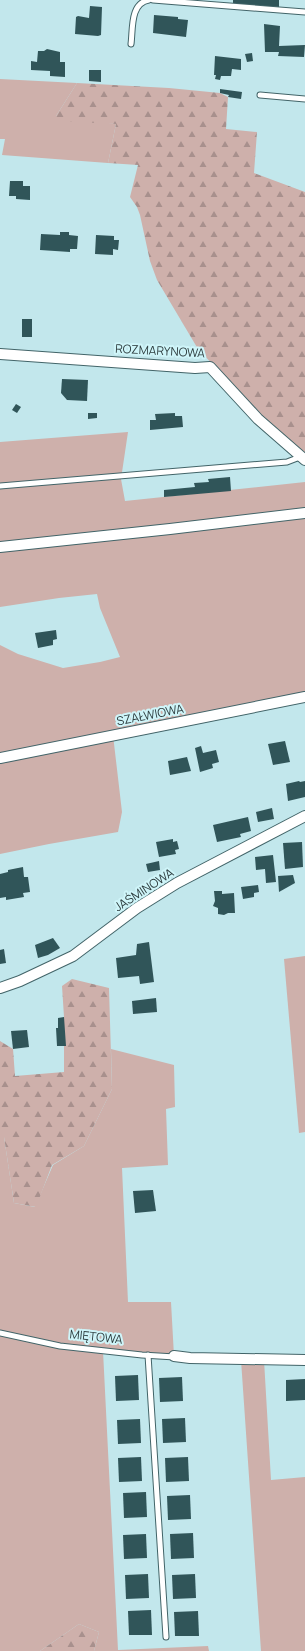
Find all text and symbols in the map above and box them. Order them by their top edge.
street label: ROZMARYNOWA [115,340,206,361]
street label: SZAŁWIOWA [115,700,185,729]
street label: JAŚMINOWA [111,864,177,915]
street label: MIĘTOWA [69,1325,124,1348]

